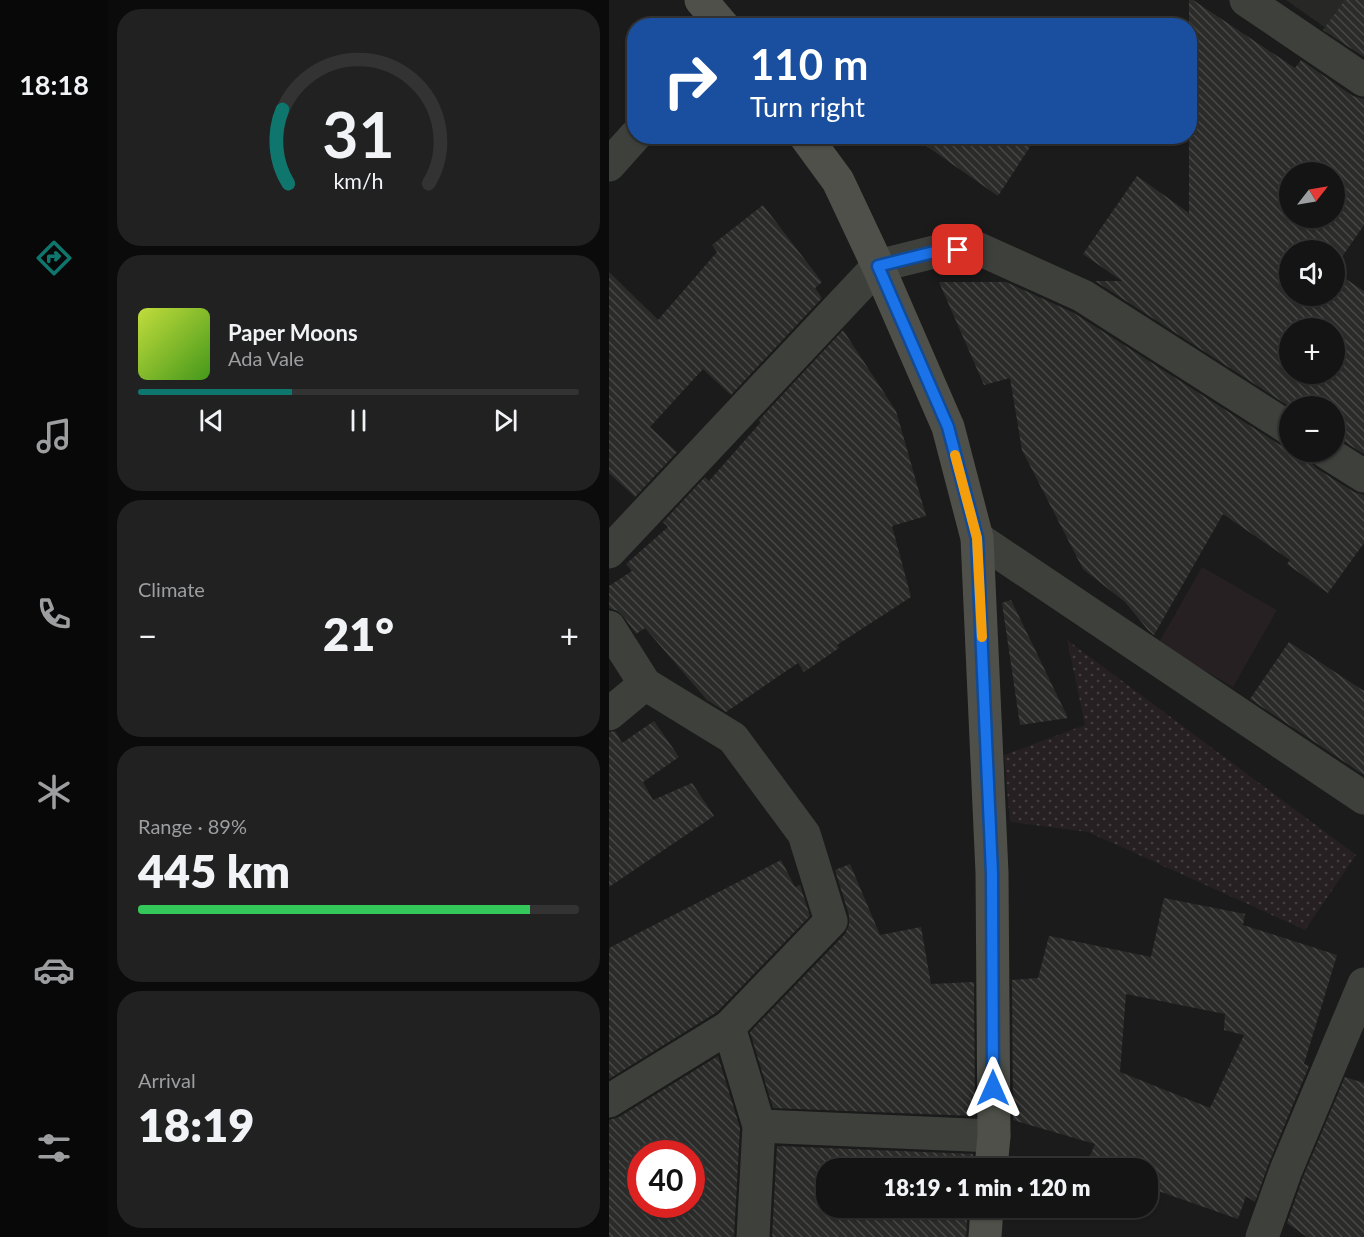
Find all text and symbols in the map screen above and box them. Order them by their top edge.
text: 110 m [750,39,868,89]
icon: right [651,42,729,120]
text: 18:18 [19,68,89,101]
text: Turn right [750,90,865,123]
text: 31 [322,96,395,171]
north arrow [1279,162,1345,228]
map controls [1279,162,1345,462]
text: km/h [333,169,384,195]
pin [932,224,983,275]
icon: arrive [941,233,974,266]
icon: directions [33,237,75,279]
button: sound [1279,240,1345,306]
button: + [1279,318,1345,384]
text: Paper Moons [228,319,358,346]
text: Ada Vale [228,346,304,370]
button: − [1279,396,1345,462]
icon: previous [195,404,228,437]
icon: pause [342,404,375,437]
icon: next [489,404,522,437]
icon: music [33,415,75,457]
text: Climate [138,577,205,601]
icon: phone [33,593,75,635]
text: 21° [323,607,394,661]
text: − [138,615,157,655]
text: + [560,615,579,655]
icon: climate [33,771,75,813]
text: Range · 89% [138,814,247,838]
text: 445 km [138,844,290,898]
icon: car [33,949,75,991]
position arrow [961,1056,1025,1120]
text: Arrival [138,1068,196,1092]
text: 18:19 [138,1098,254,1152]
icon: filters [33,1127,75,1169]
speed limit sign: 40 [627,1140,705,1218]
text: 18:19 · 1 min · 120 m [884,1174,1090,1201]

